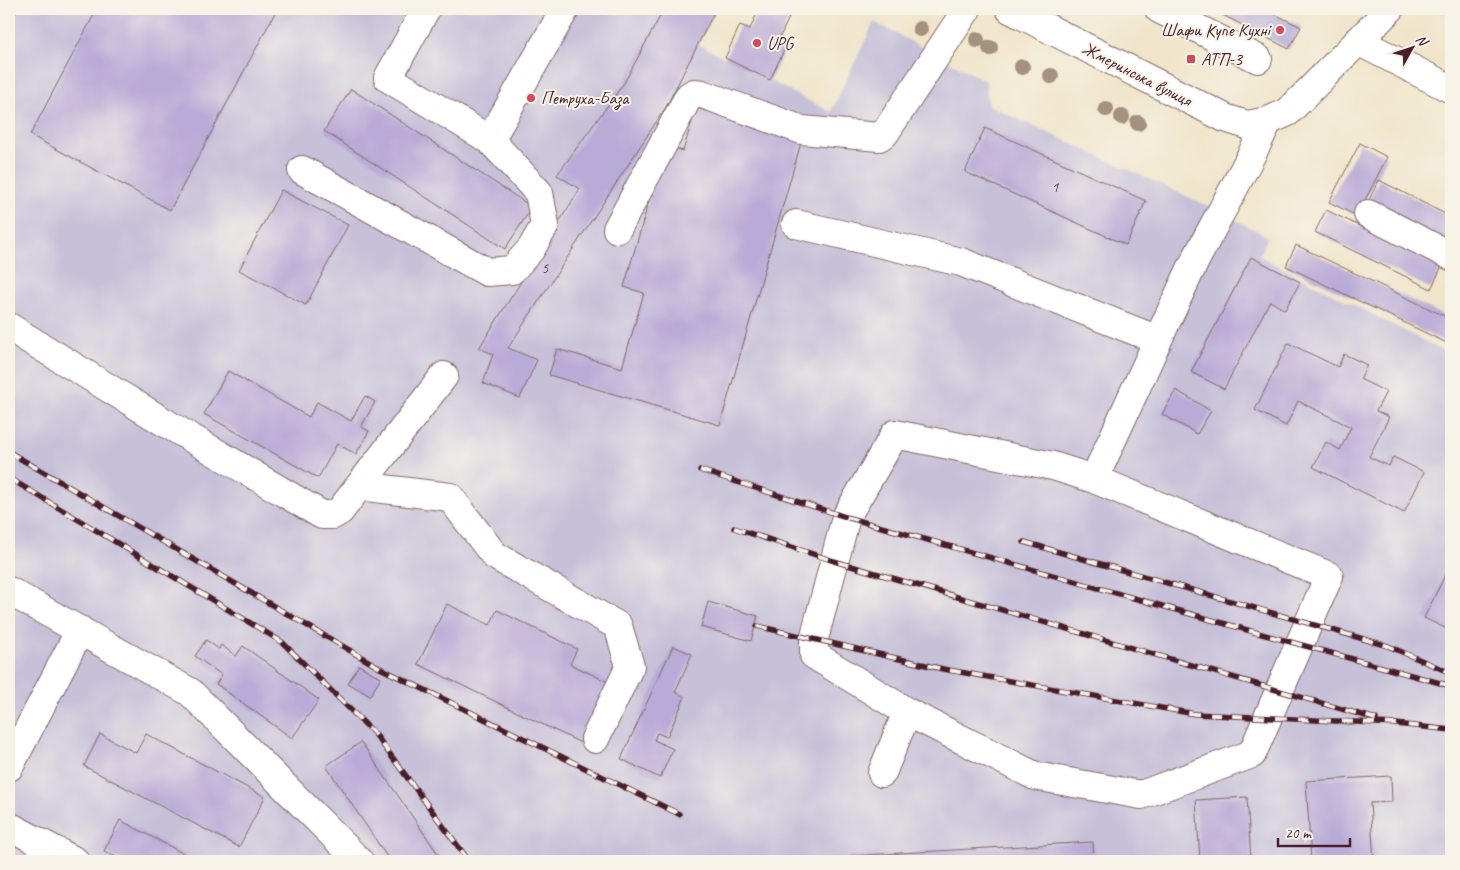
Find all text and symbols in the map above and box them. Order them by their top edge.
place label: Шафи Купе Кухні [1161,19,1273,41]
north arrow [1388,22,1438,72]
marker: Шафи Купе Кухні [1274,24,1286,36]
text: N [1412,31,1432,51]
place label: UPG [767,32,795,54]
marker: UPG [751,37,763,49]
street label: Жмеринська вулиця [1079,37,1197,112]
place label: АТП-3 [1201,48,1244,70]
marker: АТП-3 [1185,53,1197,65]
place label: Петруха-База [541,87,630,110]
marker: Петруха-База [525,92,537,104]
house number: 1 [1052,178,1060,197]
house number: 5 [542,259,550,278]
scale bar [1278,815,1350,847]
text: 20 m [1285,824,1312,843]

